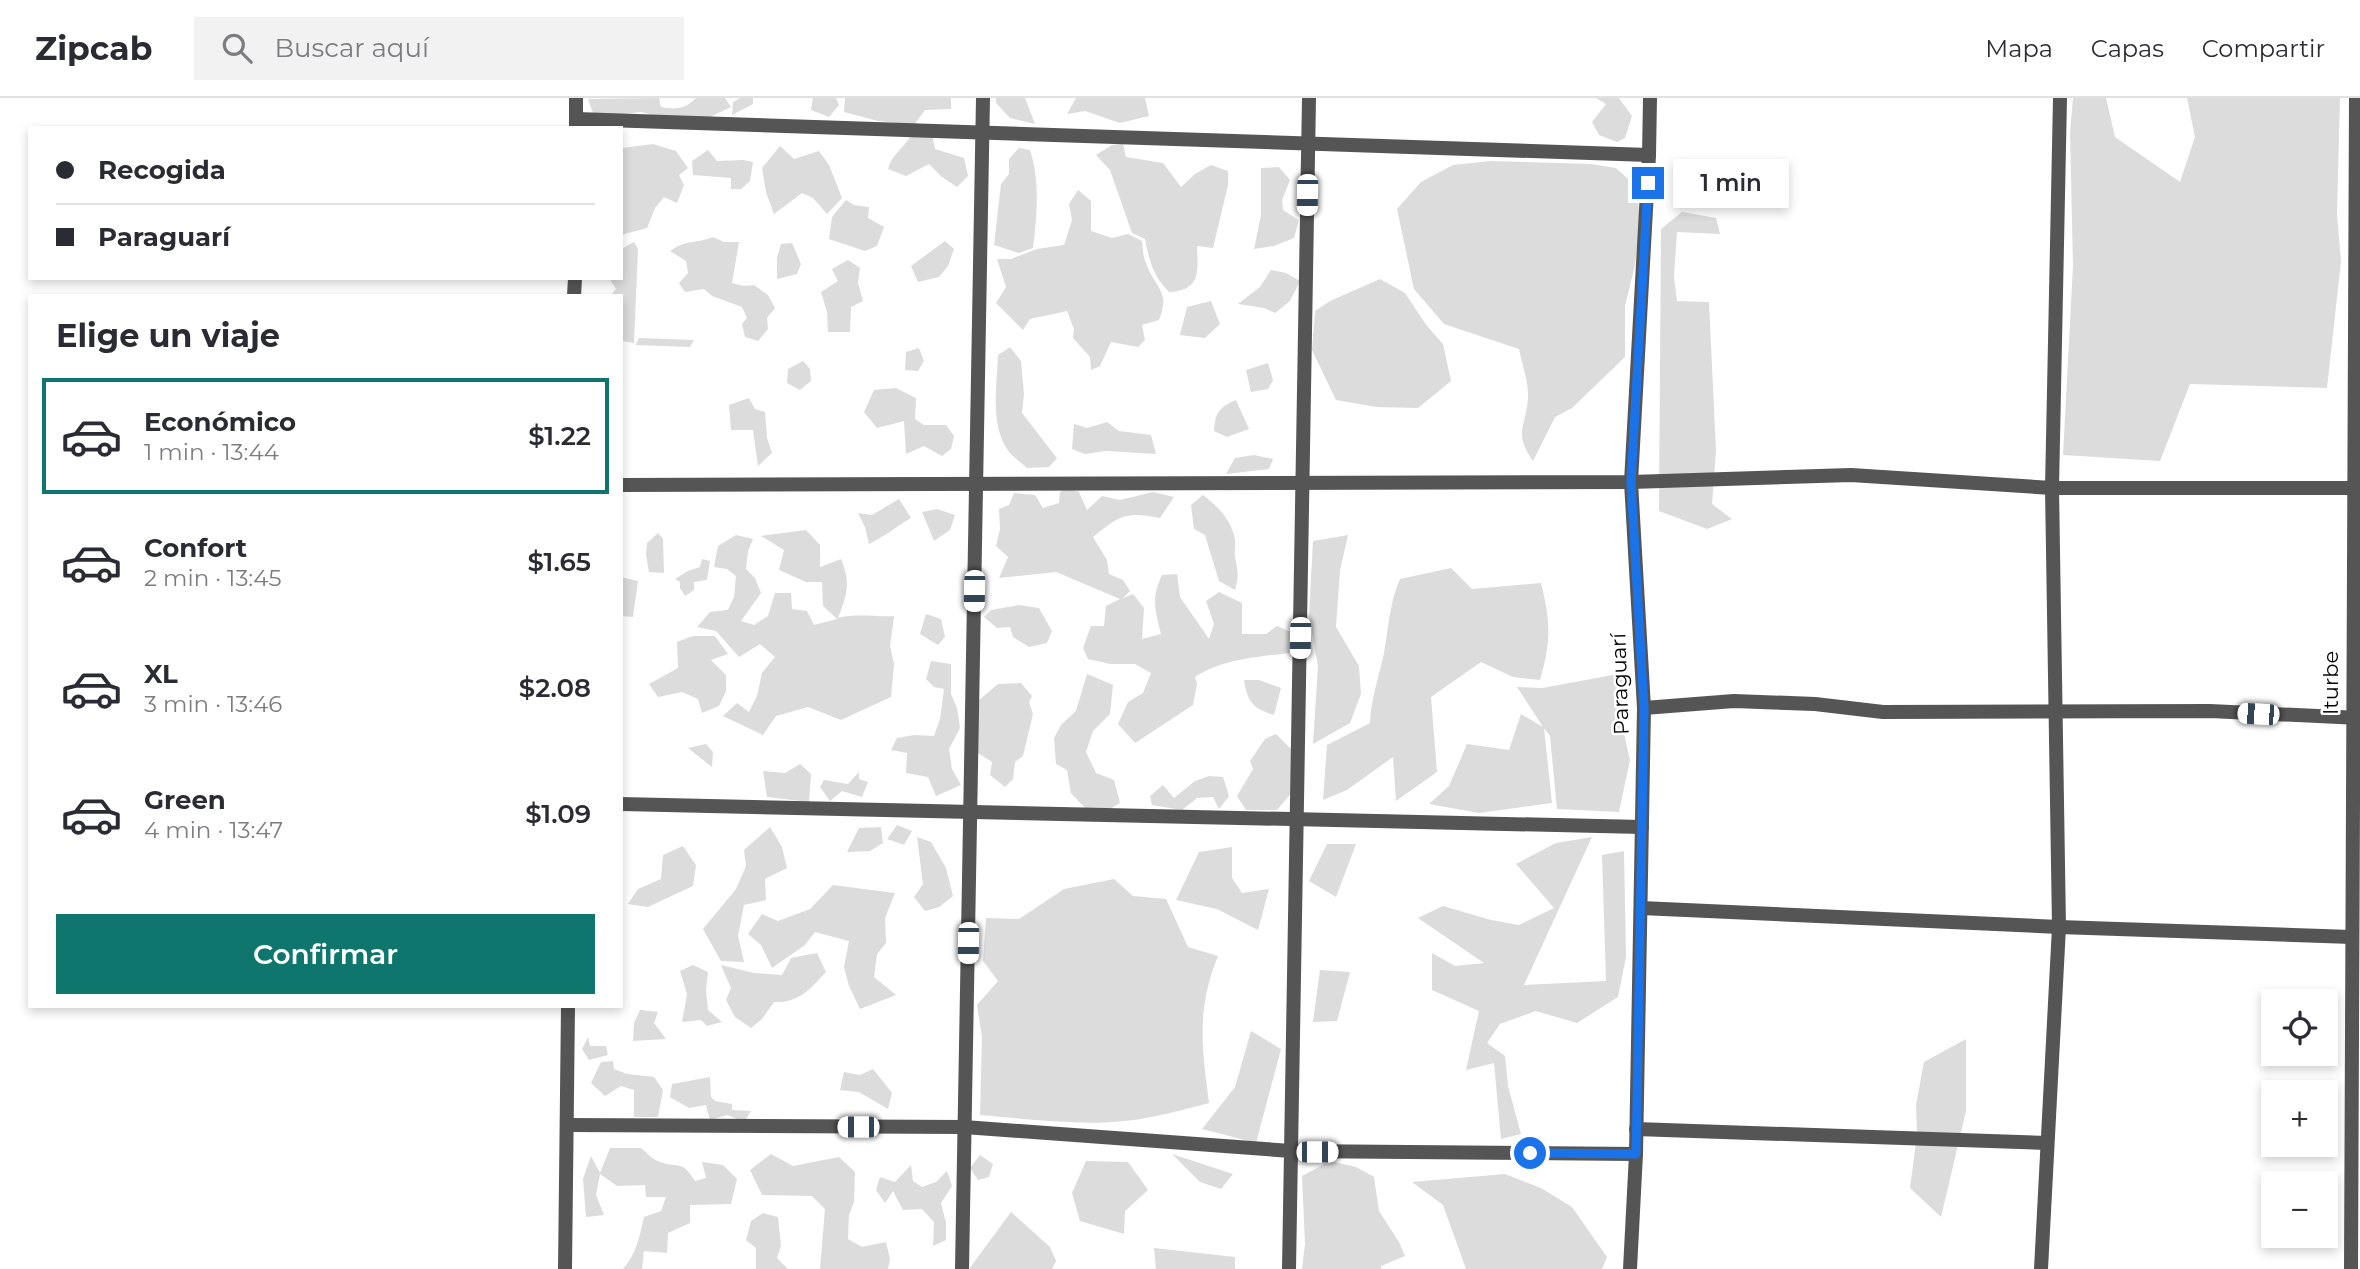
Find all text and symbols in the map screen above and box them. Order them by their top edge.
search box [194,17,684,80]
text: Zipcab [35,28,152,68]
icon: search [218,29,256,67]
text: Buscar aquí [274,32,429,64]
text: Mapa [1985,34,2053,63]
text: Capas [2091,34,2164,63]
text: Compartir [2202,34,2325,63]
text: Recogida [98,154,226,186]
callout: 1 min [1672,158,1788,208]
route end [1632,167,1664,199]
text: 1 min [1700,169,1762,197]
car [1297,174,1318,216]
text: Paraguarí [98,221,230,253]
text: Elige un viaje [56,316,280,355]
icon: car [60,405,123,468]
text: Económico [144,406,296,438]
text: $1.22 [528,420,591,452]
text: 1 min · 13:44 [144,438,279,466]
icon: car [60,531,123,594]
text: Confort [144,532,247,564]
text: $1.65 [527,546,591,578]
text: 2 min · 13:45 [144,564,281,592]
car [964,570,985,612]
car [1290,617,1311,659]
street label: Paraguarí [1605,631,1634,735]
street label: Iturbe [2318,651,2343,715]
icon: car [60,657,123,720]
text: XL [144,658,178,690]
text: $2.08 [519,672,591,704]
text: 3 min · 13:46 [144,690,282,718]
car [2237,702,2280,726]
icon: car [60,783,123,846]
text: Green [144,784,226,816]
text: $1.09 [525,798,591,830]
text: 4 min · 13:47 [144,816,283,844]
button: Confirmar [56,914,595,994]
car [958,922,979,964]
map controls [2261,989,2338,1248]
button: locate [2261,989,2338,1066]
button: + [2261,1080,2338,1157]
car [838,1117,880,1138]
route start [1514,1137,1546,1169]
car [1297,1142,1339,1163]
button: − [2261,1171,2338,1248]

